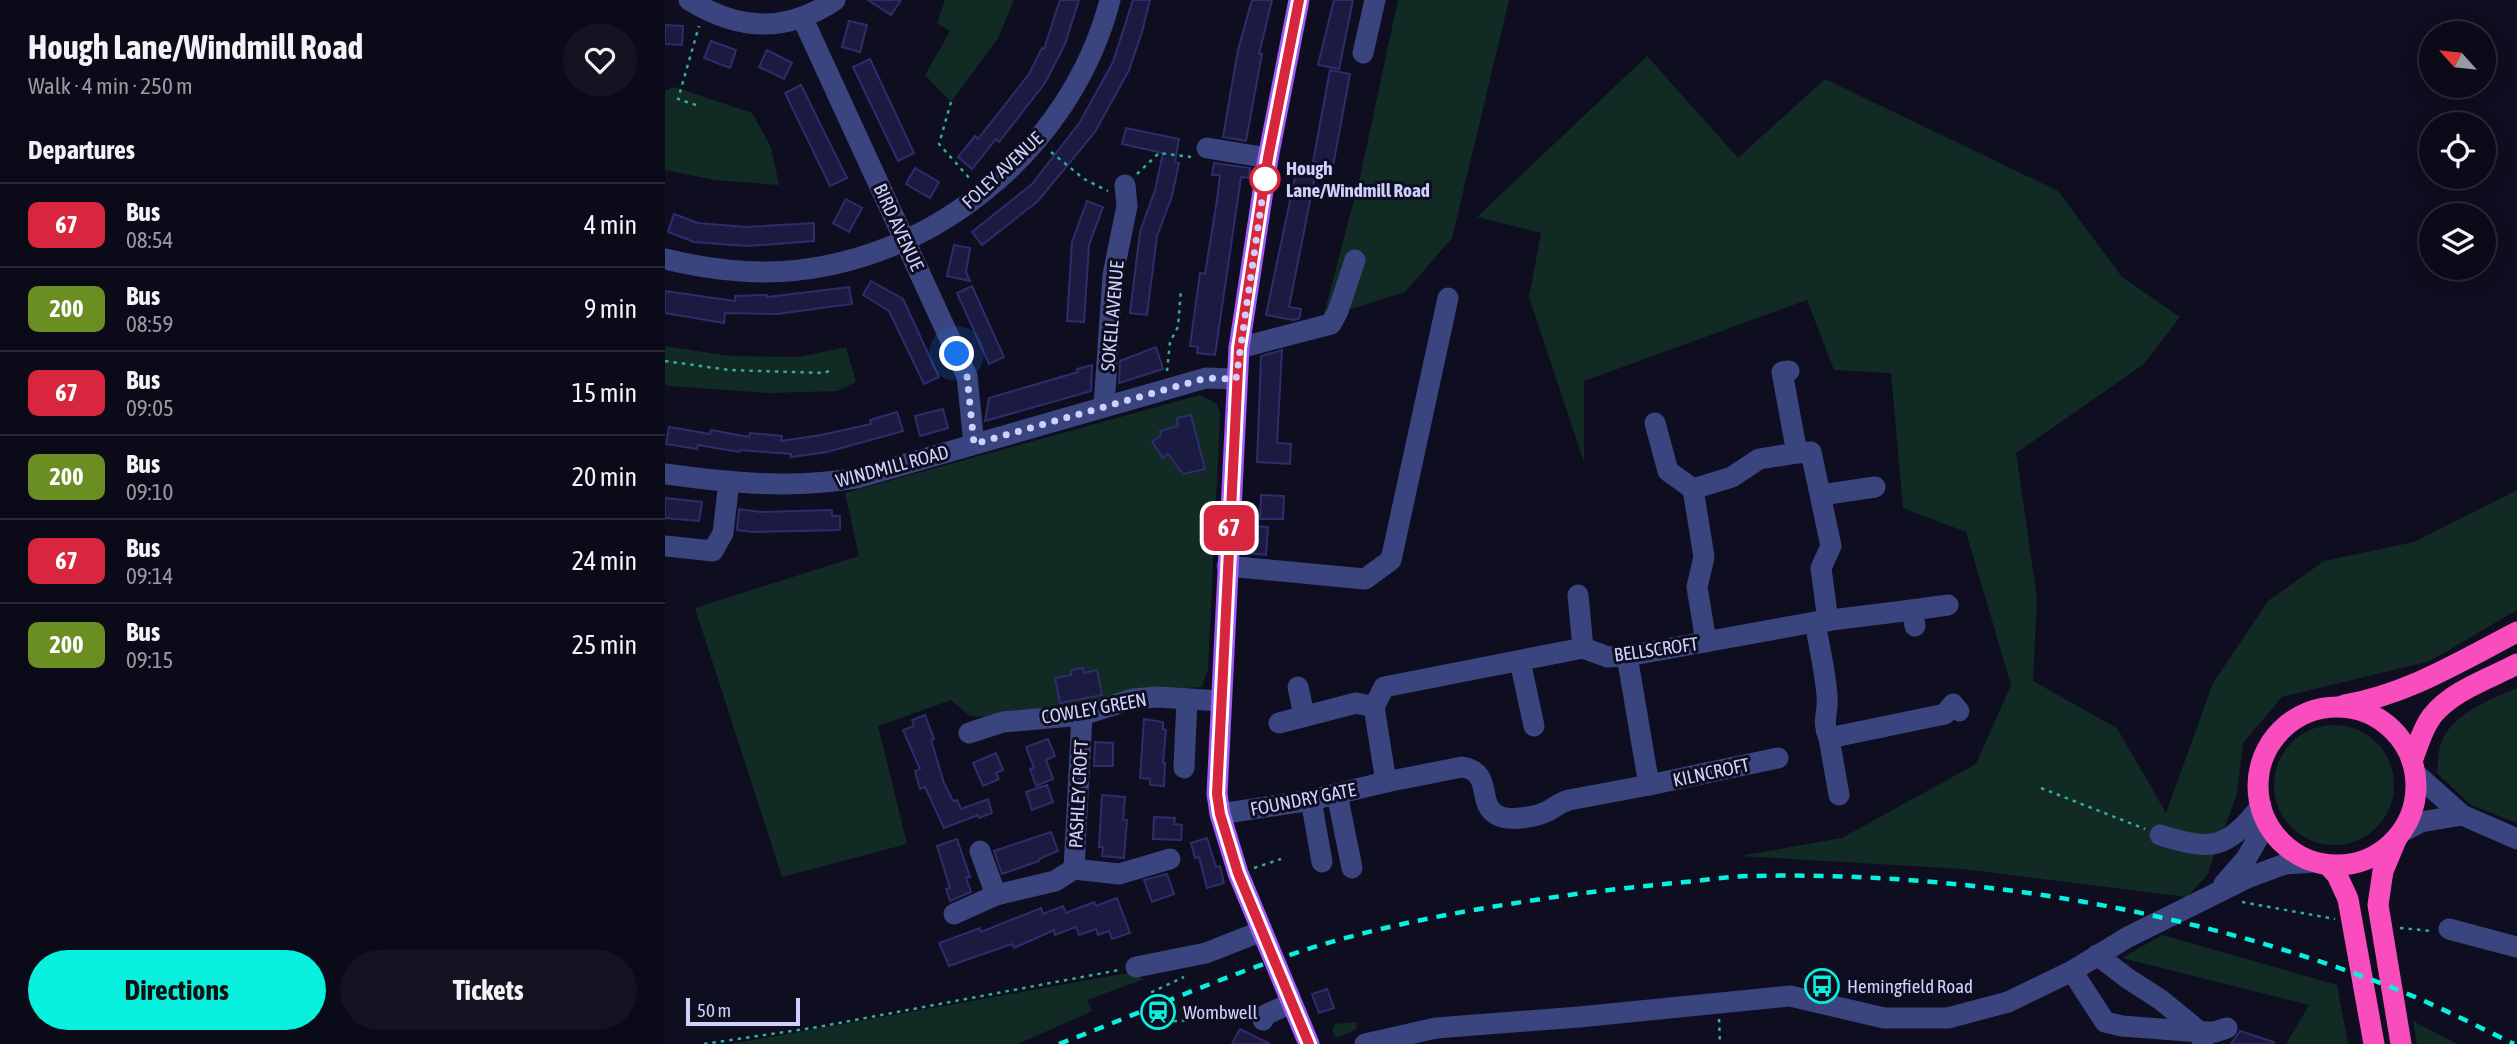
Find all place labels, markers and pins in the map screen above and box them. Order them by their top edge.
place label: Hough Lane/Windmill Road [1286,157,1430,201]
marker: Hough Lane/Windmill Road [1250,164,1280,194]
bus stop icon: Hemingfield Road [1803,967,1841,1005]
place label: Hemingfield Road [1847,975,1973,997]
station icon: Wombwell [1139,993,1177,1031]
place label: Wombwell [1183,1001,1257,1023]

